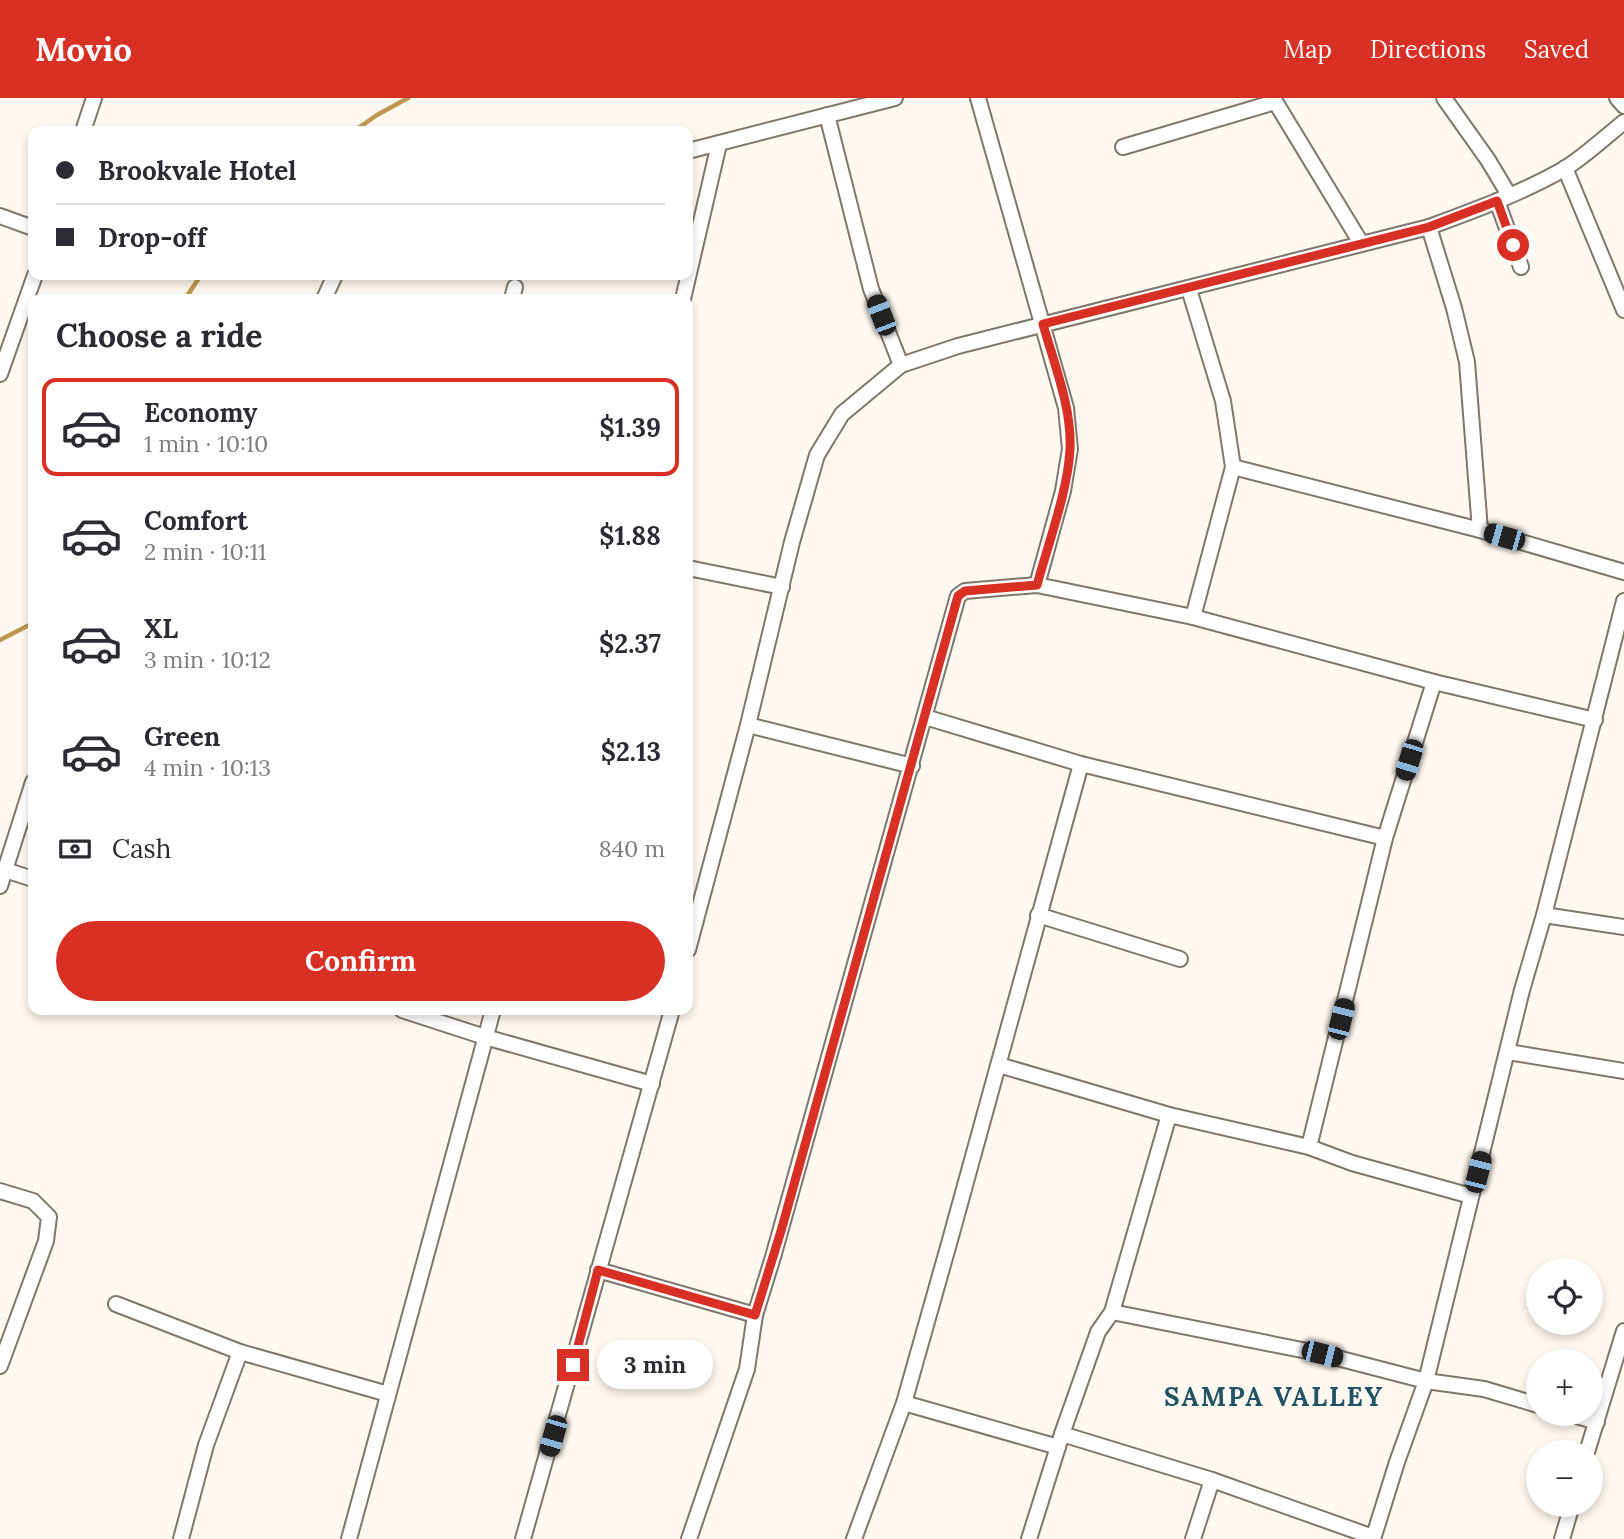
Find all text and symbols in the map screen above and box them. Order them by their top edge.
text: Movio [35,28,132,70]
text: Map [1283,34,1332,65]
text: Directions [1370,34,1486,65]
text: Saved [1524,34,1589,65]
text: Brookvale Hotel [98,154,296,187]
text: Drop-off [98,221,206,254]
route start [1497,229,1529,261]
car [864,292,899,338]
text: Choose a ride [56,315,263,356]
icon: car [60,396,123,459]
text: Economy [144,396,257,429]
text: $1.39 [600,411,661,444]
text: 1 min · 10:10 [144,429,268,458]
icon: car [60,504,123,567]
text: Comfort [144,504,248,537]
text: $1.88 [599,519,661,552]
car [1481,521,1528,553]
text: 2 min · 10:11 [144,537,266,566]
icon: car [60,612,123,675]
text: XL [144,612,178,645]
text: $2.37 [599,627,661,660]
text: 3 min · 10:12 [144,645,271,674]
icon: car [60,720,123,783]
text: Green [144,720,220,753]
text: $2.13 [601,735,661,768]
car [1393,737,1426,783]
text: 4 min · 10:13 [144,753,271,782]
icon: cash [56,830,94,868]
text: Cash [112,832,171,865]
text: 840 m [599,834,665,863]
button: Confirm [56,921,665,1001]
car [1326,996,1357,1042]
car [1463,1149,1494,1195]
map controls [1526,1258,1603,1517]
button: locate [1526,1258,1603,1335]
car [1300,1339,1345,1369]
callout: 3 min [598,1340,713,1390]
route end [557,1349,589,1381]
button: + [1526,1349,1603,1426]
text: 3 min [624,1350,686,1379]
district label: SAMPA VALLEY [1164,1380,1384,1413]
car [538,1413,569,1459]
button: − [1526,1440,1603,1517]

